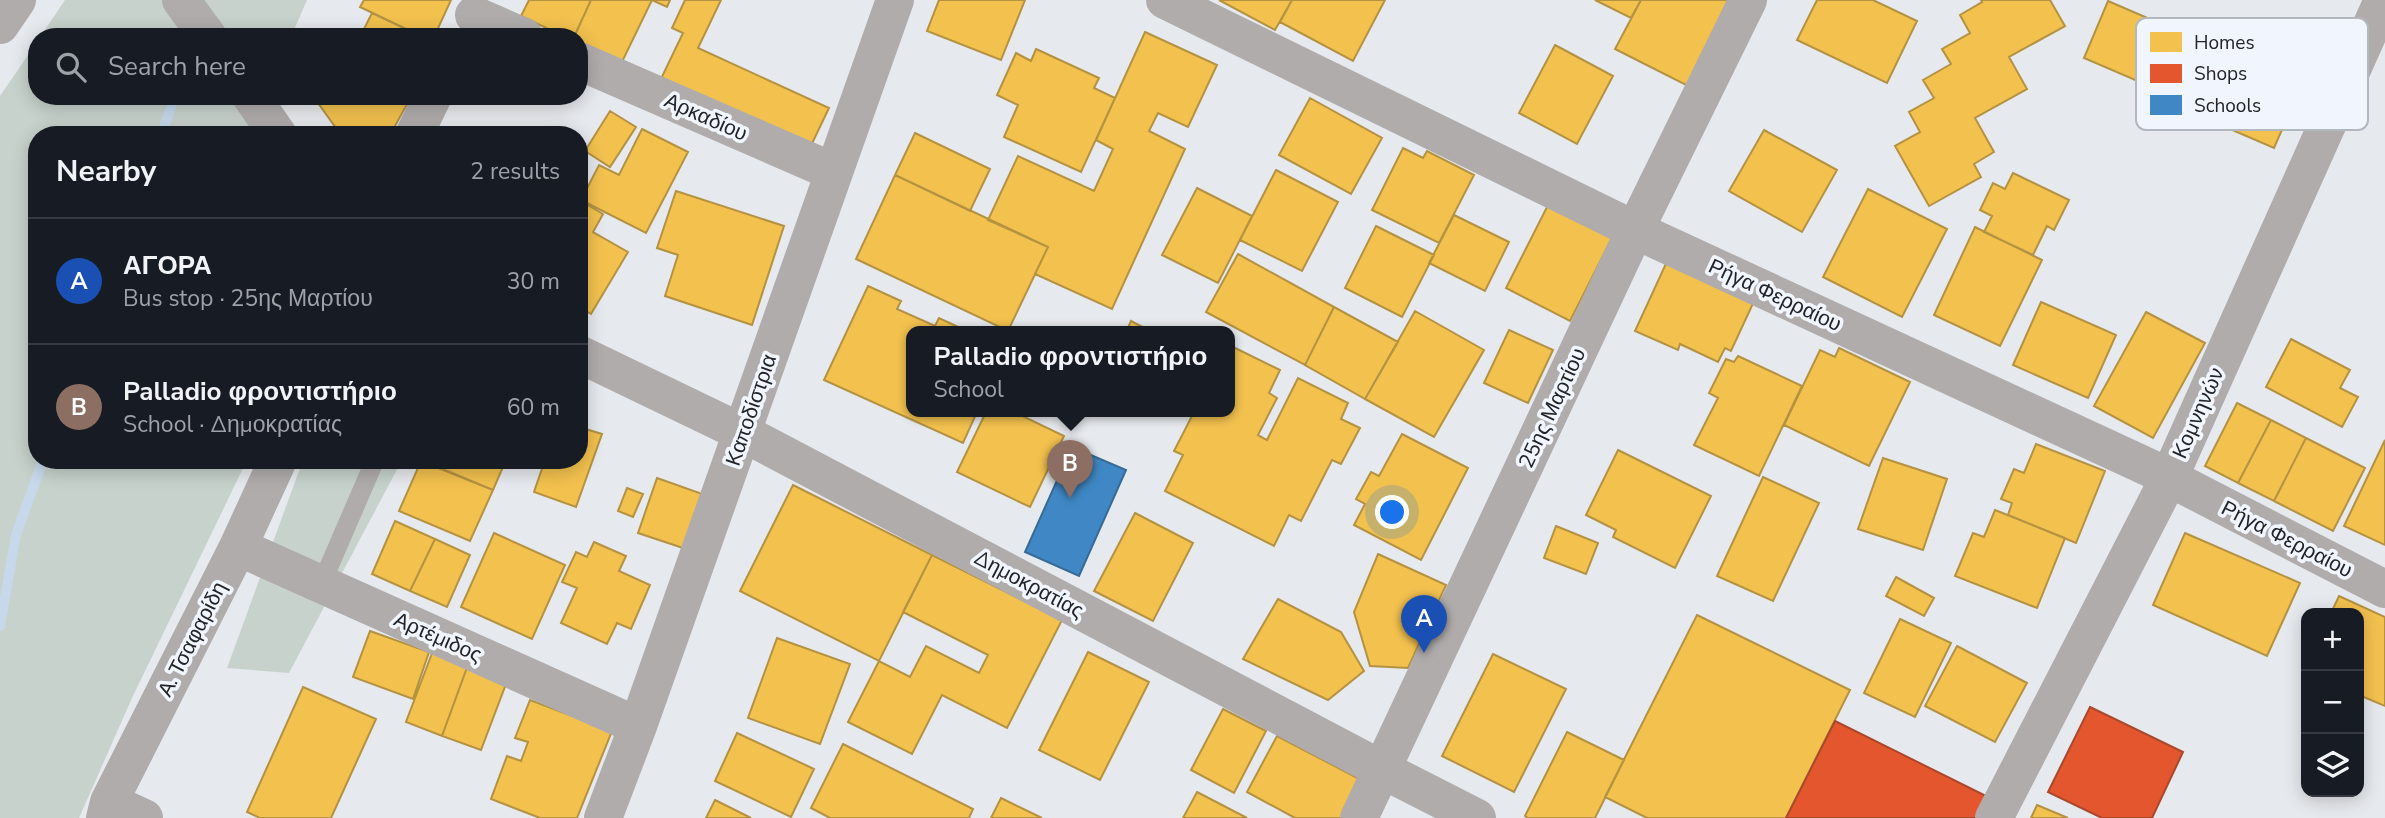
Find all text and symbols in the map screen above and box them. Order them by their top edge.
legend [2136,18,2368,130]
search box [28,28,588,105]
text: Homes [2194,30,2255,56]
icon: search [52,48,90,86]
text: Search here [108,49,246,84]
text: Shops [2194,61,2247,87]
street label: Αρκαδίου [660,86,752,148]
text: Schools [2194,93,2261,119]
text: Nearby [56,151,156,192]
text: 2 results [470,156,560,187]
text: ΑΓΟΡΑ [123,248,212,283]
street label: Ρήγα Φερραίου [1704,252,1846,338]
text: A [70,266,88,297]
text: 30 m [507,266,560,297]
text: Bus stop · 25ης Μαρτίου [123,283,373,314]
popup [906,326,1235,417]
text: Palladio φροντιστήριο [934,339,1207,374]
street label: 25ης Μαρτίου [1512,343,1592,473]
street label: Καποδίστρια [719,350,783,470]
street label: Κομνηνών [2166,363,2230,463]
text: Palladio φροντιστήριο [123,374,397,409]
text: School [934,374,1004,405]
text: B [71,392,87,423]
text: 60 m [507,392,560,423]
text: School · Δημοκρατίας [123,409,342,440]
pin: B [1047,440,1093,498]
street label: Ρήγα Φερραίου [2217,494,2357,584]
your location [1375,495,1409,529]
street label: Δημοκρατίας [969,543,1089,625]
street label: Α. Τσαφαρίδη [151,577,233,701]
pin: A [1401,595,1447,653]
street label: Αρτέμιδος [390,605,486,669]
map controls [2301,608,2364,797]
button: + [2301,608,2364,671]
button: − [2301,671,2364,734]
button: layers [2301,734,2364,797]

